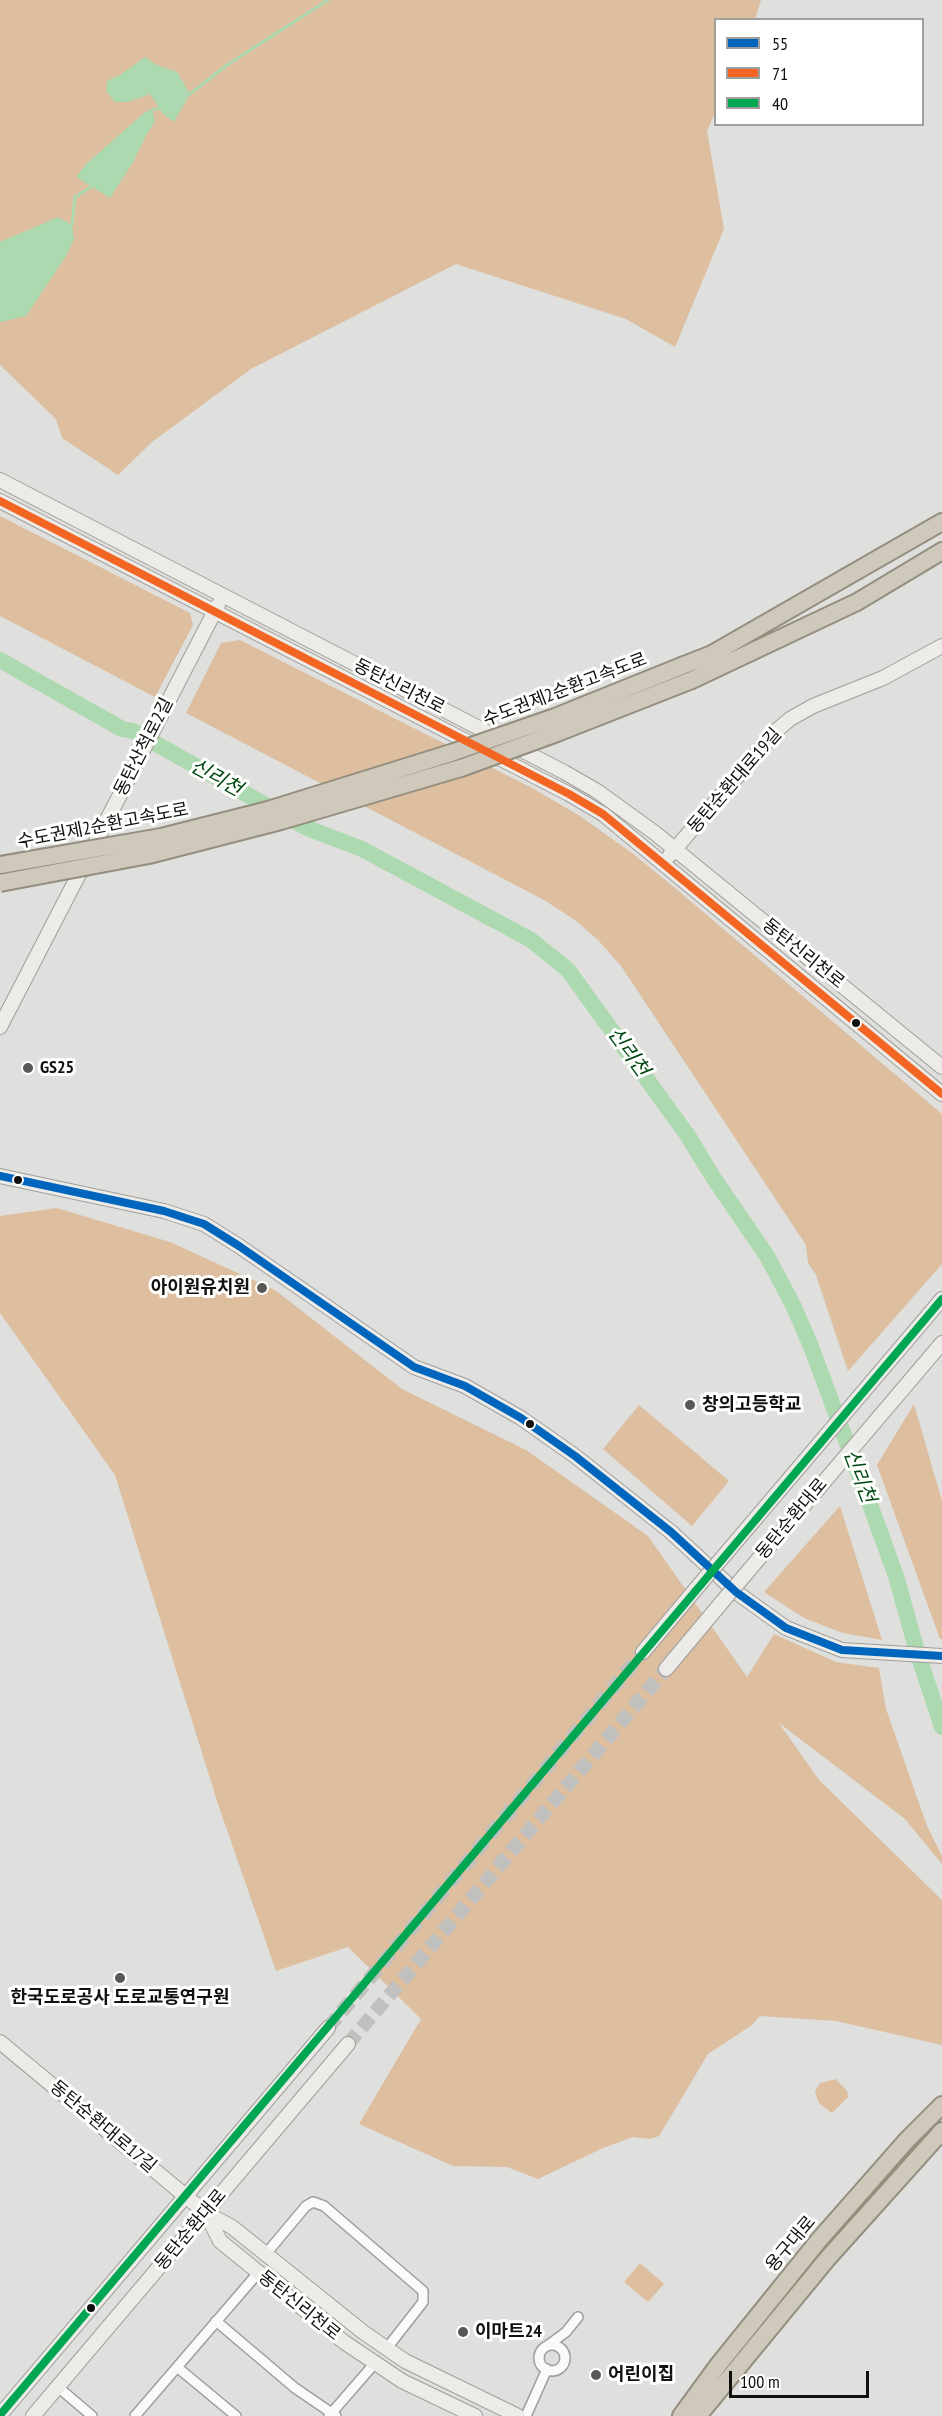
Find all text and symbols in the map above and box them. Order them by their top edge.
legend [714,18,924,126]
text: 55 [772,32,788,55]
text: 71 [772,62,788,85]
text: 40 [772,92,788,115]
street label: 수도권제2순환고속도로 [480,649,650,731]
street label: 동탄신리천로 [350,655,448,719]
street label: 동탄산척로2길 [110,694,178,800]
street label: 동탄순환대로19길 [684,724,786,838]
water label: 신리천 [186,754,246,802]
street label: 수도권제2순환고속도로 [16,799,190,853]
street label: 동탄신리천로 [758,914,848,994]
unlabelled marker [850,1017,862,1029]
water label: 신리천 [602,1023,654,1081]
place label: GS25 [40,1057,74,1079]
marker: GS25 [21,1061,35,1075]
unlabelled marker [12,1174,24,1186]
place label: 아이원유치원 [151,1277,250,1299]
marker: 아이원유치원 [255,1281,269,1295]
place label: 창의고등학교 [702,1394,801,1416]
marker: 창의고등학교 [683,1398,697,1412]
unlabelled marker [524,1418,536,1430]
water label: 신리천 [838,1446,880,1506]
street label: 동탄순환대로 [752,1474,832,1564]
marker: 한국도로공사 도로교통연구원 [113,1971,127,1985]
place label: 한국도로공사 도로교통연구원 [11,1987,229,2009]
street label: 동탄순환대로17길 [45,2076,161,2178]
street label: 동탄순환대로 [151,2185,231,2275]
street label: 용구대로 [761,2212,821,2276]
street label: 동탄신리천로 [254,2266,344,2346]
unlabelled marker [85,2302,97,2314]
place label: 이마트24 [475,2321,542,2343]
marker: 이마트24 [456,2325,470,2339]
scale bar [732,2359,872,2397]
place label: 어린이집 [608,2364,674,2386]
marker: 어린이집 [589,2368,603,2382]
text: 100 m [740,2370,780,2393]

